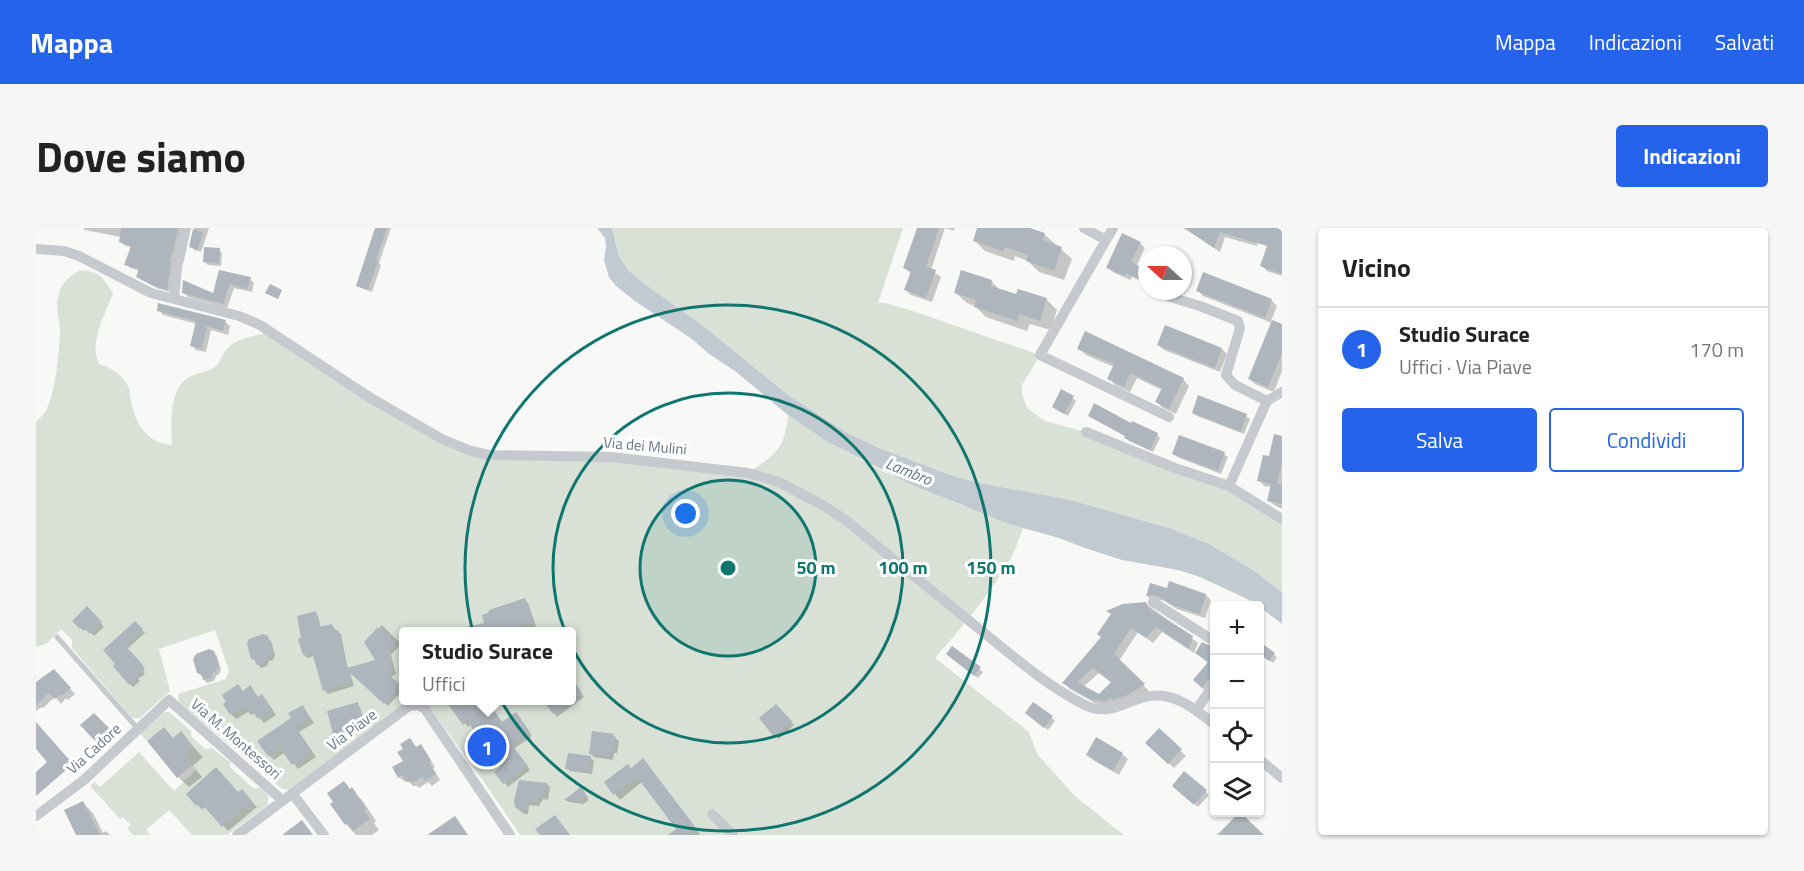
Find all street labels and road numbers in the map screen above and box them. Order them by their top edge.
street label: Via dei Mulini [602,430,688,461]
street label: Via M. Montessori [186,693,287,785]
street label: Via Piave [322,703,381,756]
street label: Via Cadore [61,718,126,780]

